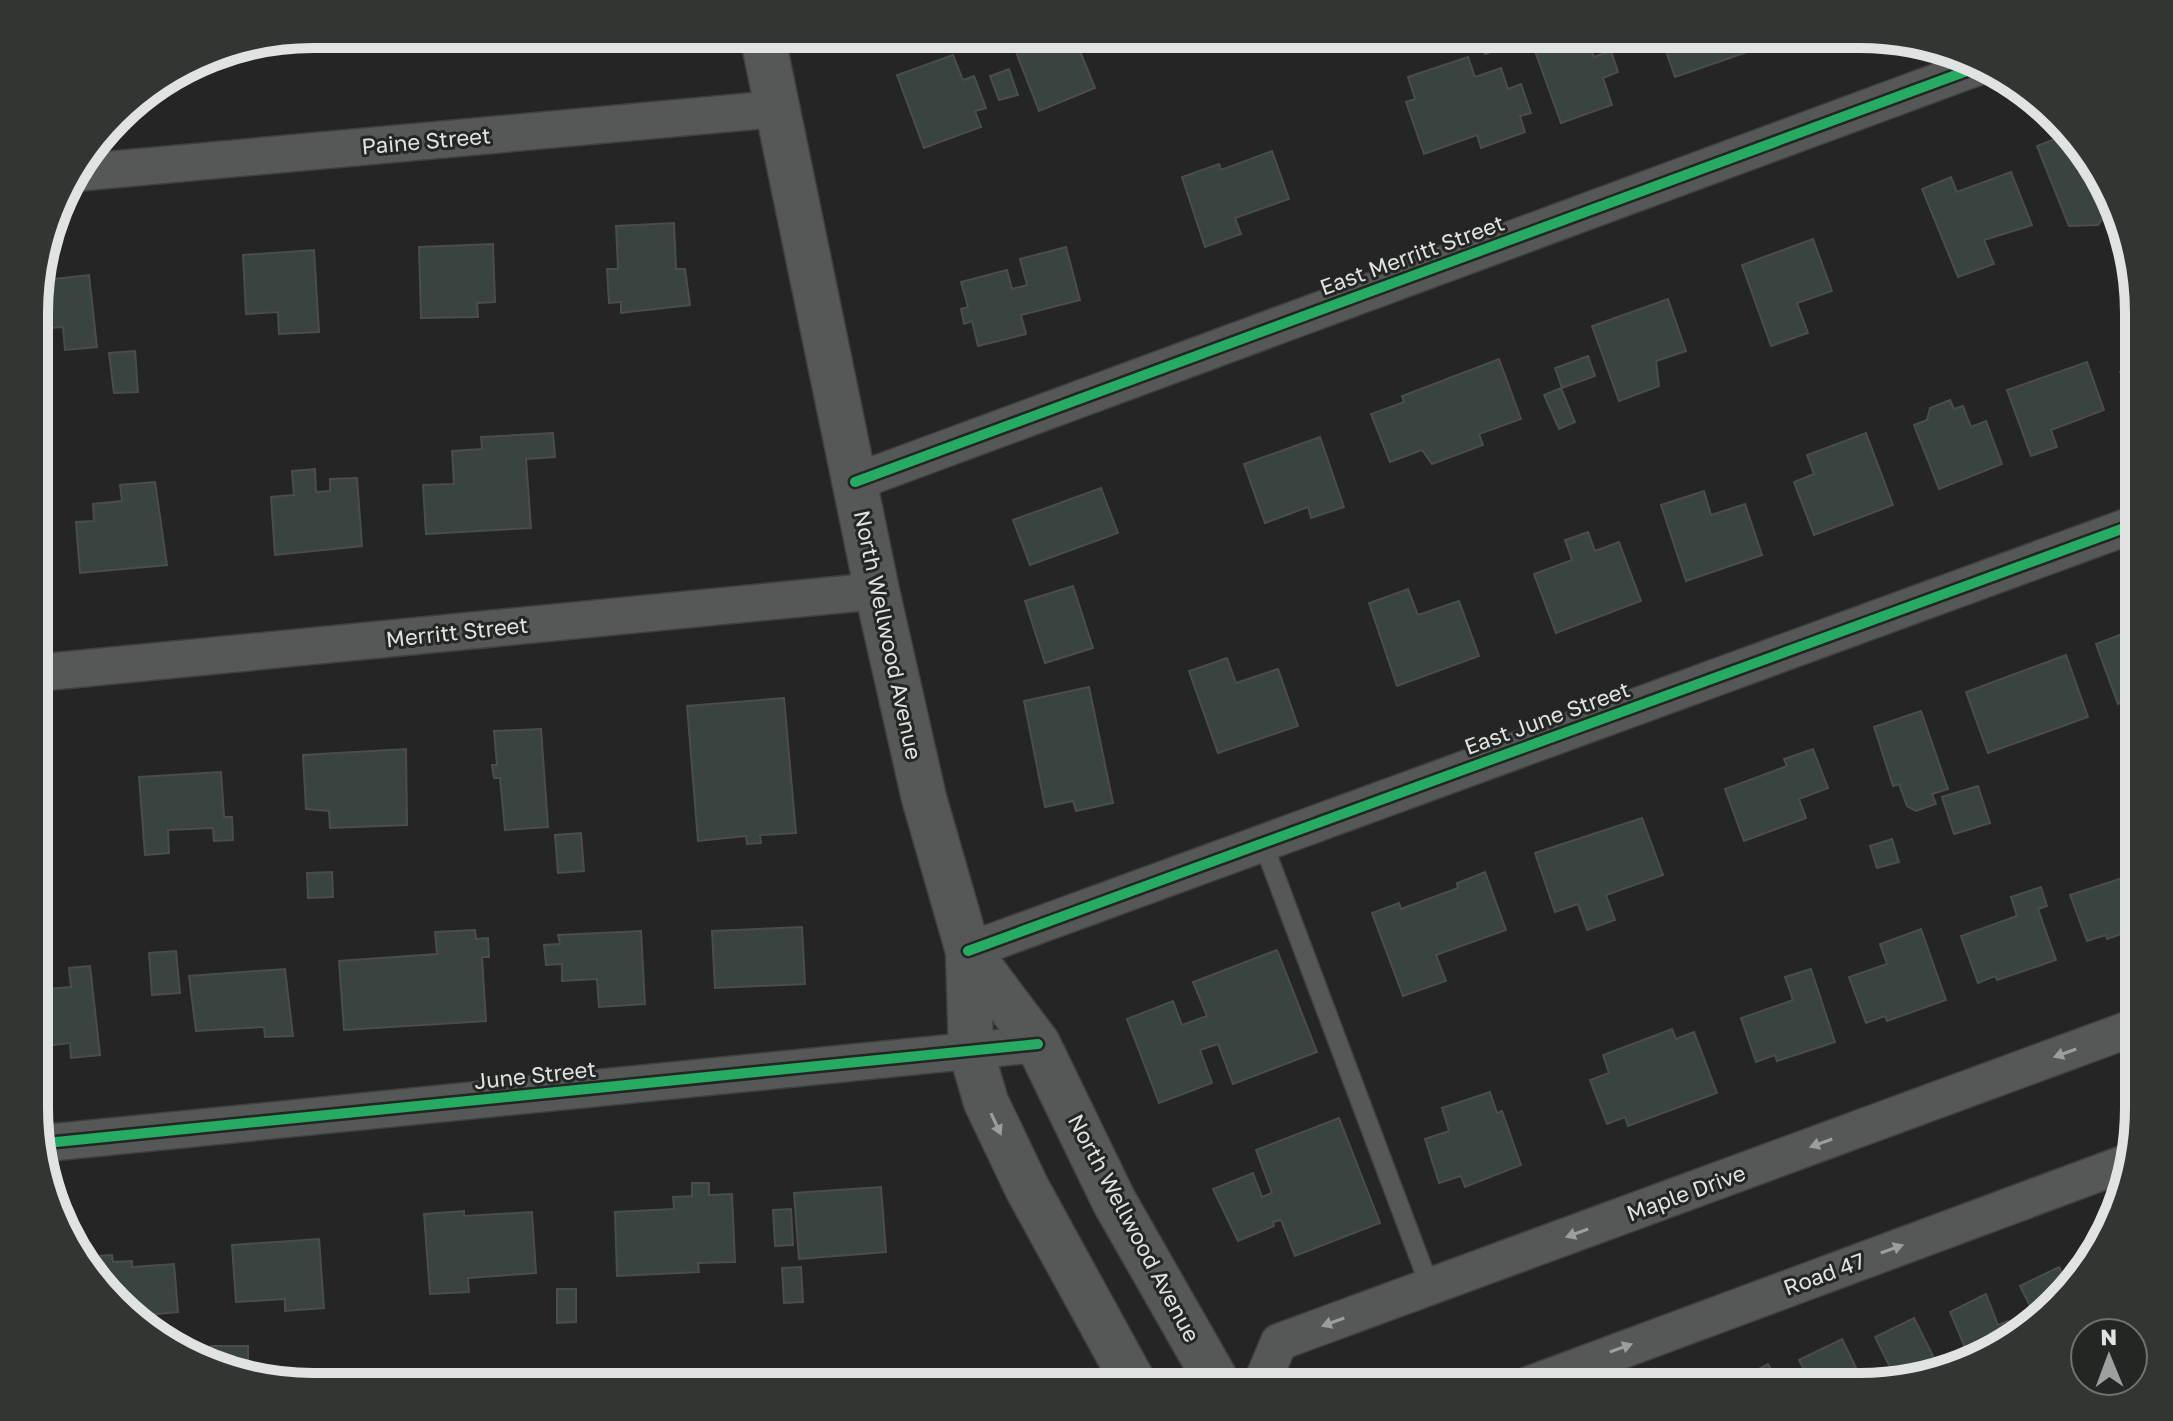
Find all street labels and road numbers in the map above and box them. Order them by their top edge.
street label: Paine Street [360,121,492,160]
street label: East Merritt Street [1316,209,1508,300]
street label: North Wellwood Avenue [849,508,928,762]
street label: Merritt Street [385,611,529,652]
street label: East June Street [1460,675,1633,760]
street label: June Street [473,1055,597,1094]
street label: North Wellwood Avenue [1063,1109,1206,1346]
street label: Maple Drive [1623,1159,1749,1227]
street label: Road 47 [1780,1246,1868,1301]

